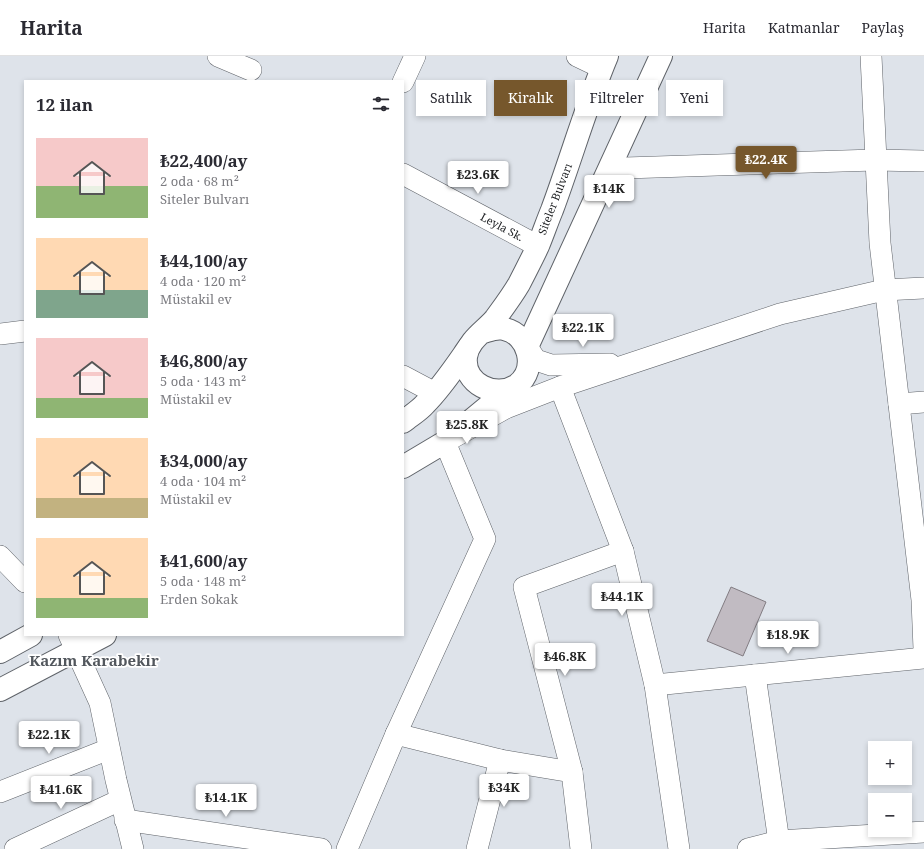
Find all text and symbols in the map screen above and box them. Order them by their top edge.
text: Harita [20,15,83,41]
text: Harita [703,18,746,37]
text: Katmanlar [768,18,839,37]
text: Paylaş [861,18,904,37]
chip: Satılık [416,80,486,116]
chip: Kiralık [494,80,567,116]
chip: Filtreler [575,80,658,116]
chip: Yeni [666,80,723,116]
text: 12 ilan [36,93,93,116]
icon: filters [370,93,392,115]
pin: ₺22.4K [733,146,799,180]
text: ₺22,400/ay [160,149,247,172]
text: ₺22.4K [745,150,787,168]
icon: home [68,154,116,202]
street label: Siteler Bulvarı [534,160,575,237]
pin: ₺23.6K [445,161,511,195]
text: ₺23.6K [457,165,499,183]
text: 2 oda · 68 m² [160,172,239,190]
pin: ₺14K [585,175,633,209]
text: ₺14K [593,179,625,197]
text: Siteler Bulvarı [160,190,249,208]
street label: Leyla Sk. [478,209,527,244]
text: ₺44,100/ay [160,249,247,272]
icon: home [68,254,116,302]
text: 4 oda · 120 m² [160,272,246,290]
text: Müstakil ev [160,290,232,308]
pin: ₺22.1K [550,314,616,348]
text: ₺22.1K [562,318,604,336]
text: ₺46,800/ay [160,349,247,372]
icon: home [68,354,116,402]
text: 5 oda · 143 m² [160,372,246,390]
text: Müstakil ev [160,390,232,408]
pin: ₺25.8K [434,411,500,445]
text: ₺25.8K [446,415,488,433]
text: ₺34,000/ay [160,449,247,472]
icon: home [68,454,116,502]
text: 4 oda · 104 m² [160,472,246,490]
text: Müstakil ev [160,490,232,508]
text: ₺41,600/ay [160,549,247,572]
icon: home [68,554,116,602]
text: 5 oda · 148 m² [160,572,246,590]
pin: ₺44.1K [589,583,655,617]
text: ₺44.1K [601,587,643,605]
text: Erden Sokak [160,590,238,608]
pin: ₺18.9K [755,621,821,655]
text: ₺18.9K [767,625,809,643]
pin: ₺46.8K [532,643,598,677]
text: ₺46.8K [544,647,586,665]
district label: Kazım Karabekir [29,650,159,670]
pin: ₺22.1K [16,721,82,755]
text: ₺22.1K [28,725,70,743]
map controls [868,741,912,837]
button: + [868,741,912,785]
pin: ₺34K [480,774,528,808]
pin: ₺41.6K [28,776,94,810]
text: ₺34K [488,778,520,796]
text: ₺41.6K [40,780,82,798]
pin: ₺14.1K [193,784,259,818]
text: ₺14.1K [205,788,247,806]
button: − [868,793,912,837]

